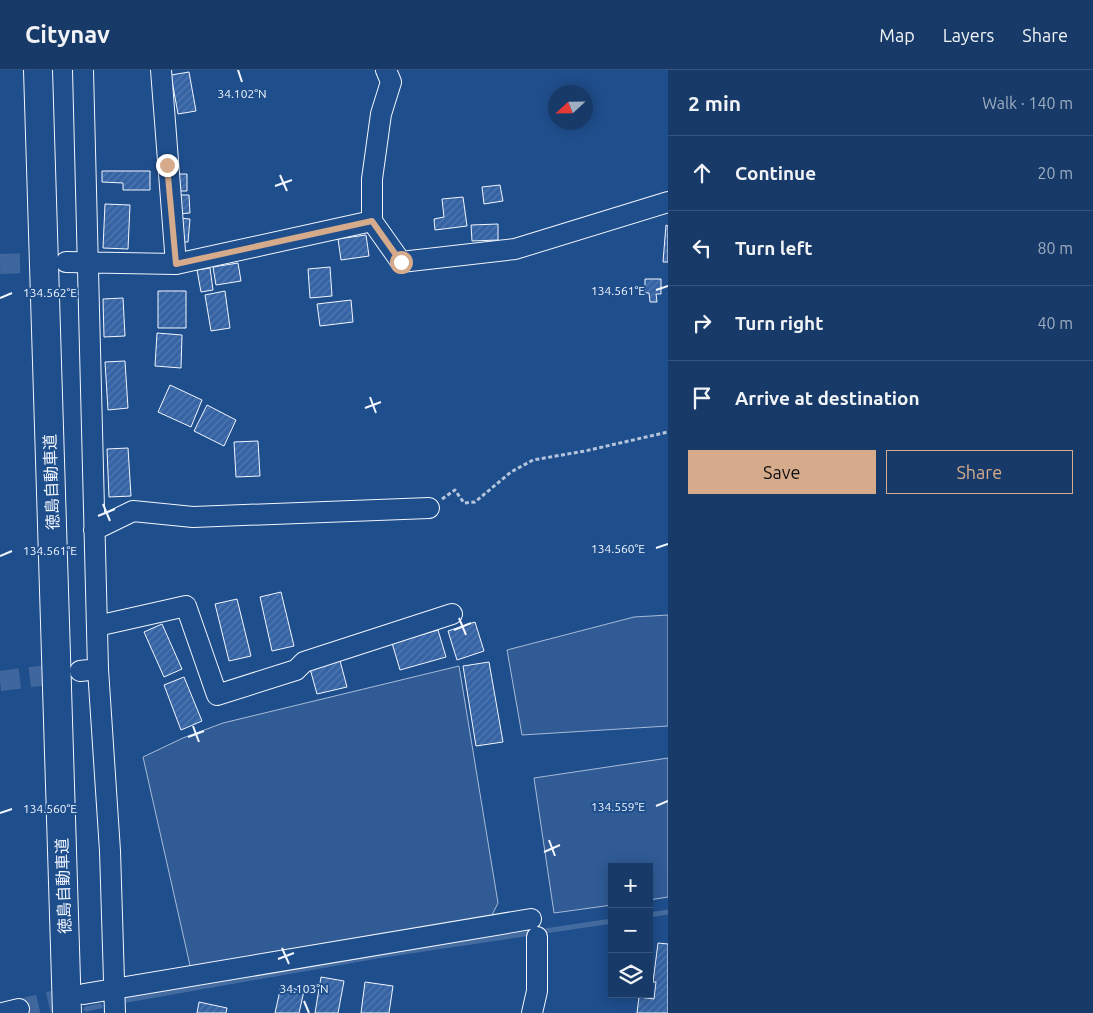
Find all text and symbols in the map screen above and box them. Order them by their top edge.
text: Citynav [25,21,110,48]
text: Map [879,25,915,45]
text: Layers [943,25,994,45]
text: Share [1022,25,1068,45]
north arrow [548,85,593,130]
text: 34.102°N [217,87,267,100]
text: 2 min [688,91,741,115]
text: Walk · 140 m [982,94,1073,112]
route end [156,154,179,177]
icon: ahead [688,159,716,187]
text: Continue [735,162,816,184]
text: 20 m [1037,164,1073,182]
icon: left [688,234,716,262]
text: Turn left [735,237,813,259]
text: 80 m [1037,239,1073,257]
route start [390,251,413,274]
text: 134.561°E [591,284,645,297]
text: 134.562°E [23,286,77,299]
icon: right [688,309,716,337]
text: Turn right [735,312,823,334]
text: 40 m [1037,314,1073,332]
icon: arrive [688,384,716,412]
text: Arrive at destination [735,387,920,409]
street label: 徳島自動車道 [40,434,62,530]
button: Save [688,450,876,494]
button: Share [886,450,1073,494]
text: 134.560°E [591,542,645,555]
text: 134.561°E [23,544,77,557]
text: 134.559°E [591,800,645,813]
text: 134.560°E [23,802,77,815]
street label: 徳島自動車道 [52,838,74,934]
map controls [608,863,653,998]
button: + [608,863,653,908]
button: − [608,908,653,953]
button: layers [608,953,653,998]
text: 34.103°N [279,982,329,995]

